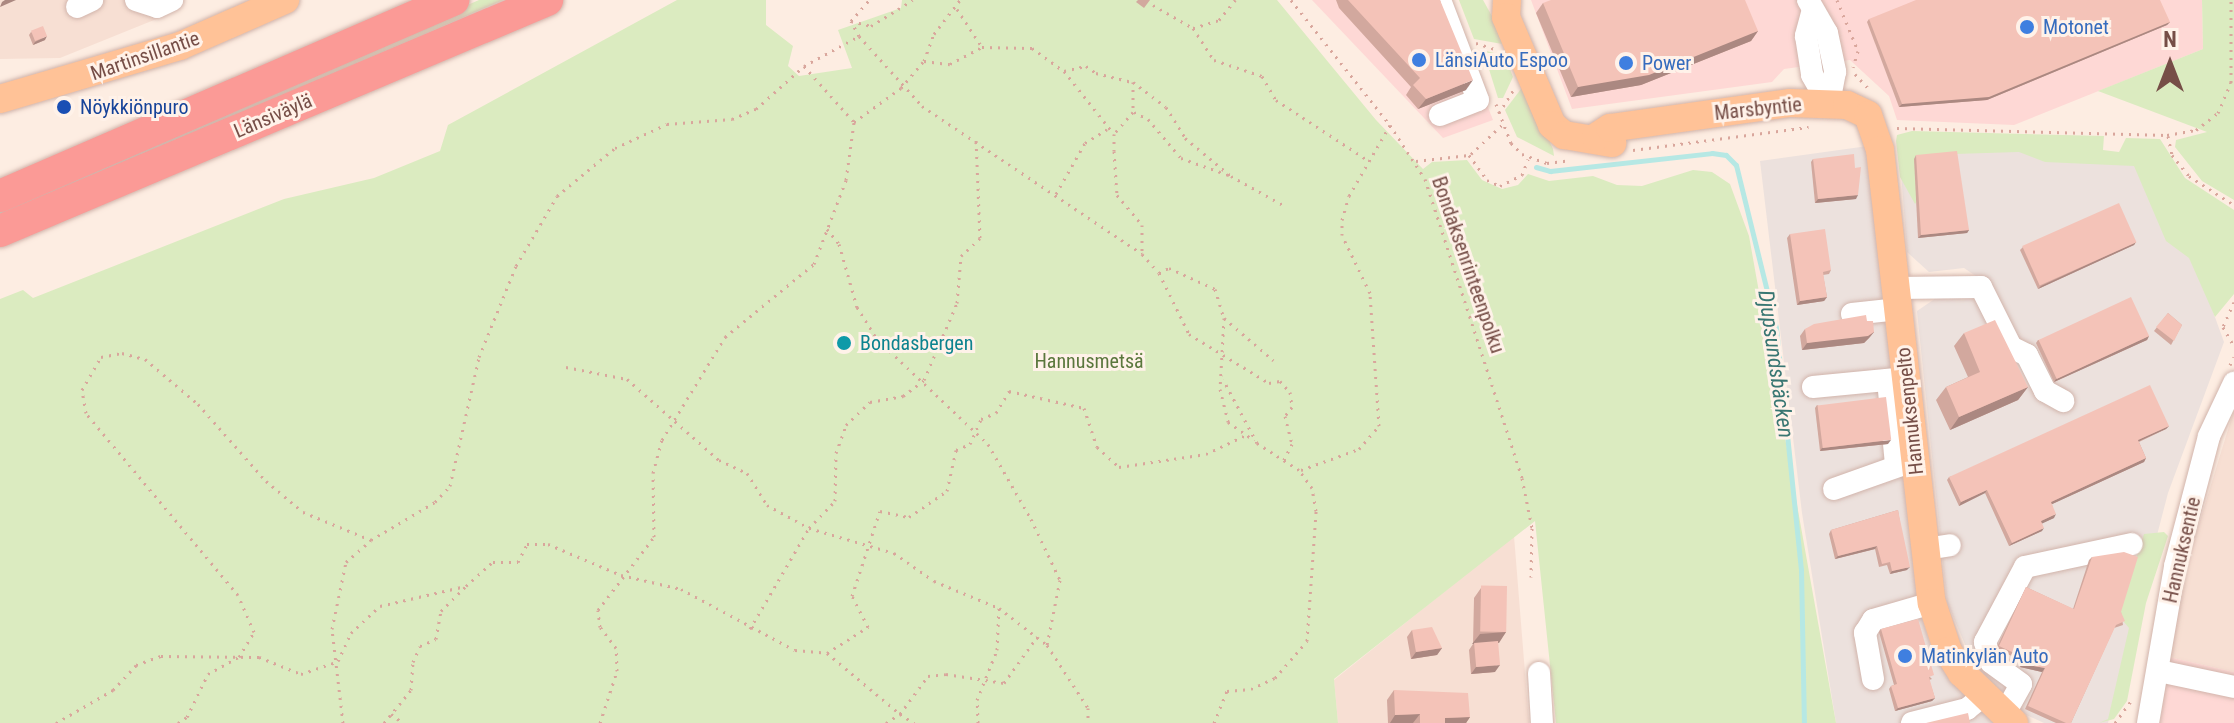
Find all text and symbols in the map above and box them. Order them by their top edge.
place label: Motonet [2043,15,2109,39]
marker: Motonet [2018,18,2036,36]
north arrow [2130,24,2210,104]
street label: Martinsillantie [87,26,203,86]
text: N [2163,27,2177,52]
place label: LänsiAuto Espoo [1435,48,1568,72]
marker: LänsiAuto Espoo [1410,51,1428,69]
place label: Power [1642,51,1691,75]
marker: Power [1617,54,1635,72]
street label: Länsiväylä [230,89,316,143]
street label: Marsbyntie [1713,92,1803,126]
place label: Nöykkiönpuro [80,95,188,119]
marker: Nöykkiönpuro [55,98,73,116]
street label: Bondaksenrinteenpolku [1426,174,1510,356]
water label: Djupsundsbäcken [1753,288,1799,440]
place label: Bondasbergen [860,331,973,355]
marker: Bondasbergen [835,334,853,352]
street label: Hannuksenpelto [1891,346,1929,476]
park label: Hannusmetsä [1034,349,1144,373]
street label: Hannuksentie [2158,495,2206,605]
place label: Matinkylän Auto [1921,644,2049,668]
marker: Matinkylän Auto [1896,647,1914,665]

